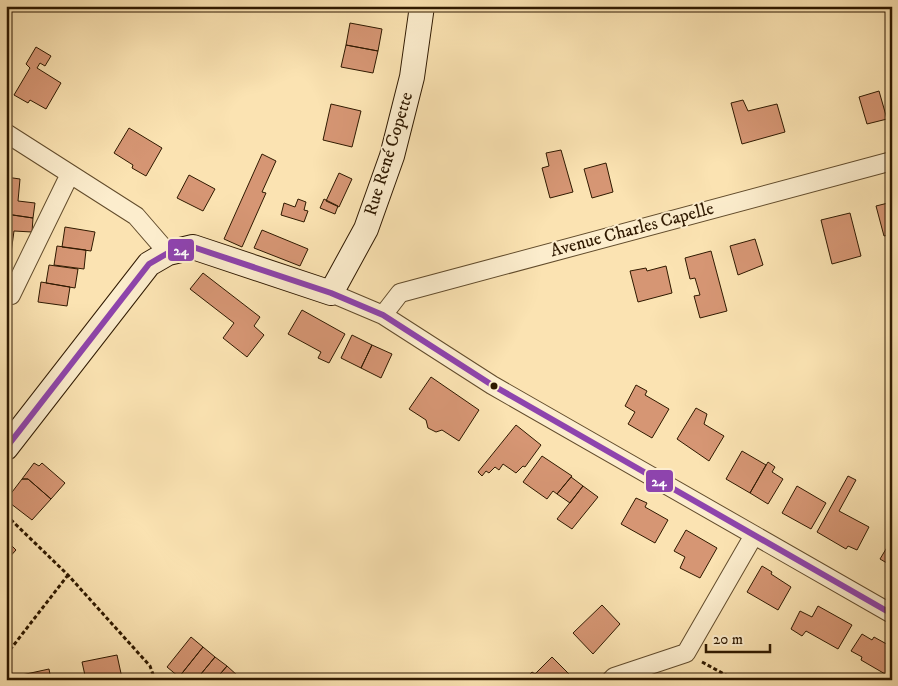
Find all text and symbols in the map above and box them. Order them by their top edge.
street label: Rue René Copette [360,89,418,219]
street label: Avenue Charles Capelle [548,198,716,262]
line badge: 24 [167,238,195,262]
text: 24 [174,242,189,260]
unlabelled marker [489,381,499,391]
line badge: 24 [645,469,674,493]
text: 24 [652,473,667,491]
scale bar [706,621,769,653]
text: 20 m [713,630,743,649]

